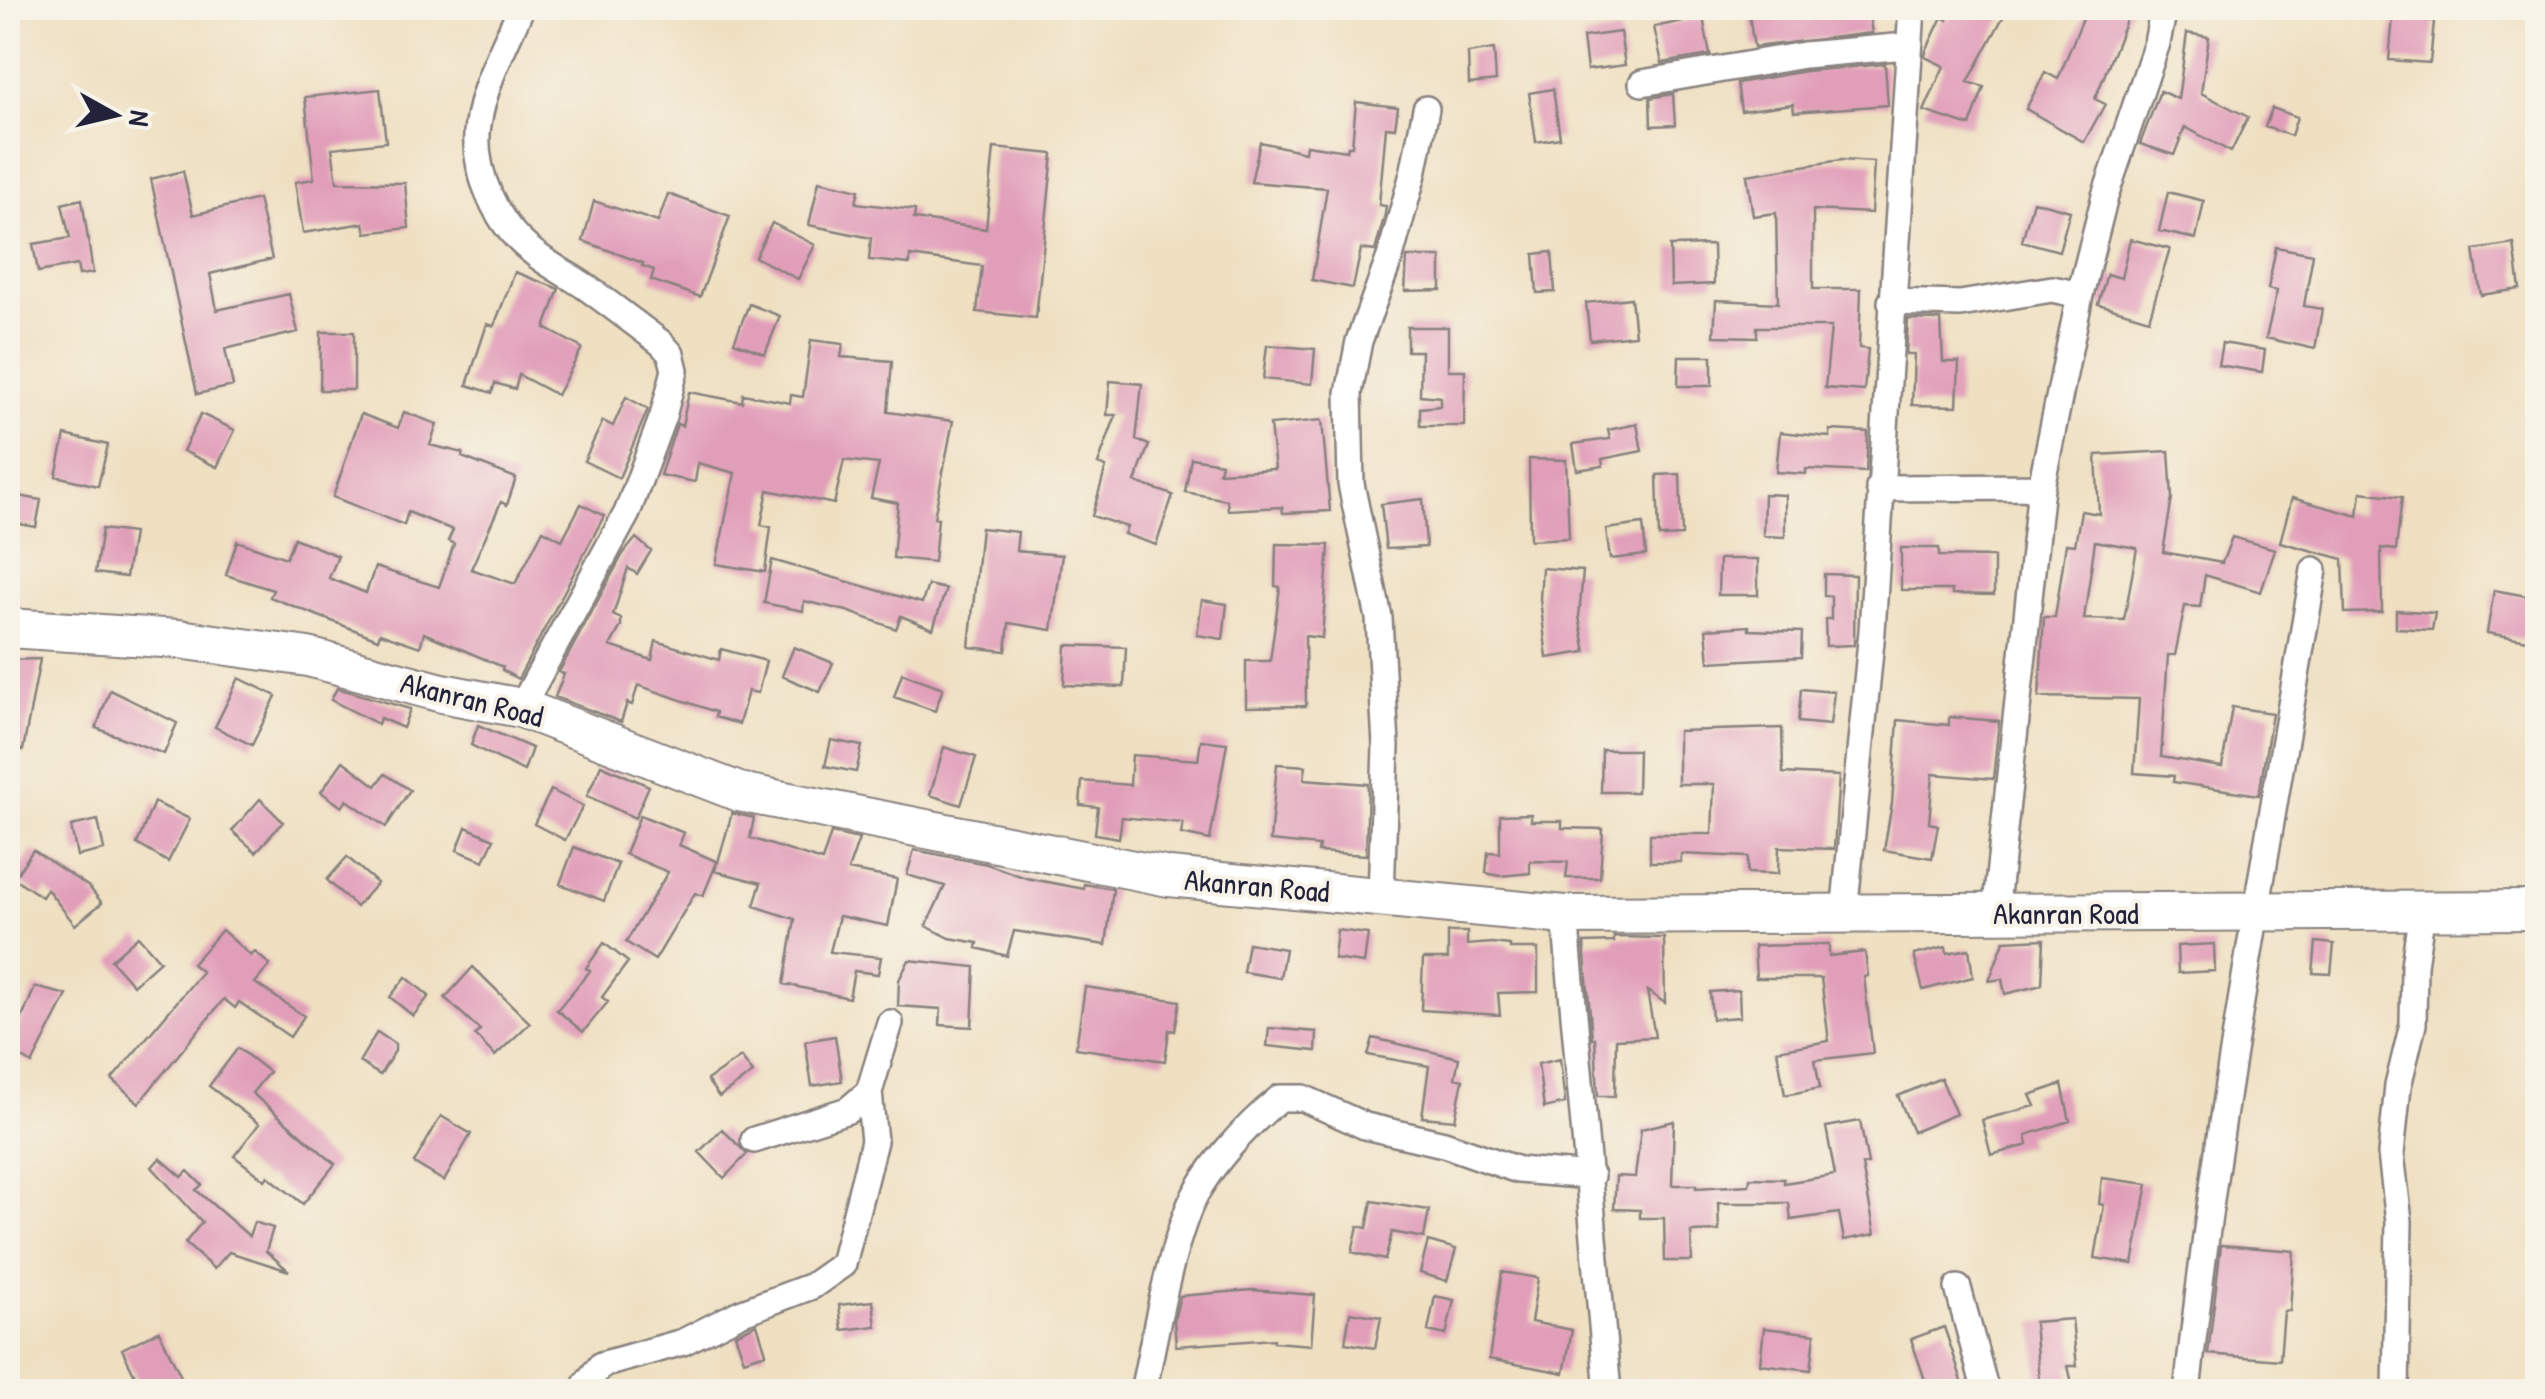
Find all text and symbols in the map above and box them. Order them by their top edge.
north arrow [65,65,165,165]
text: N [120,108,160,129]
street label: Akanran Road [397,662,548,736]
street label: Akanran Road [1183,859,1332,911]
street label: Akanran Road [1993,893,2139,933]

